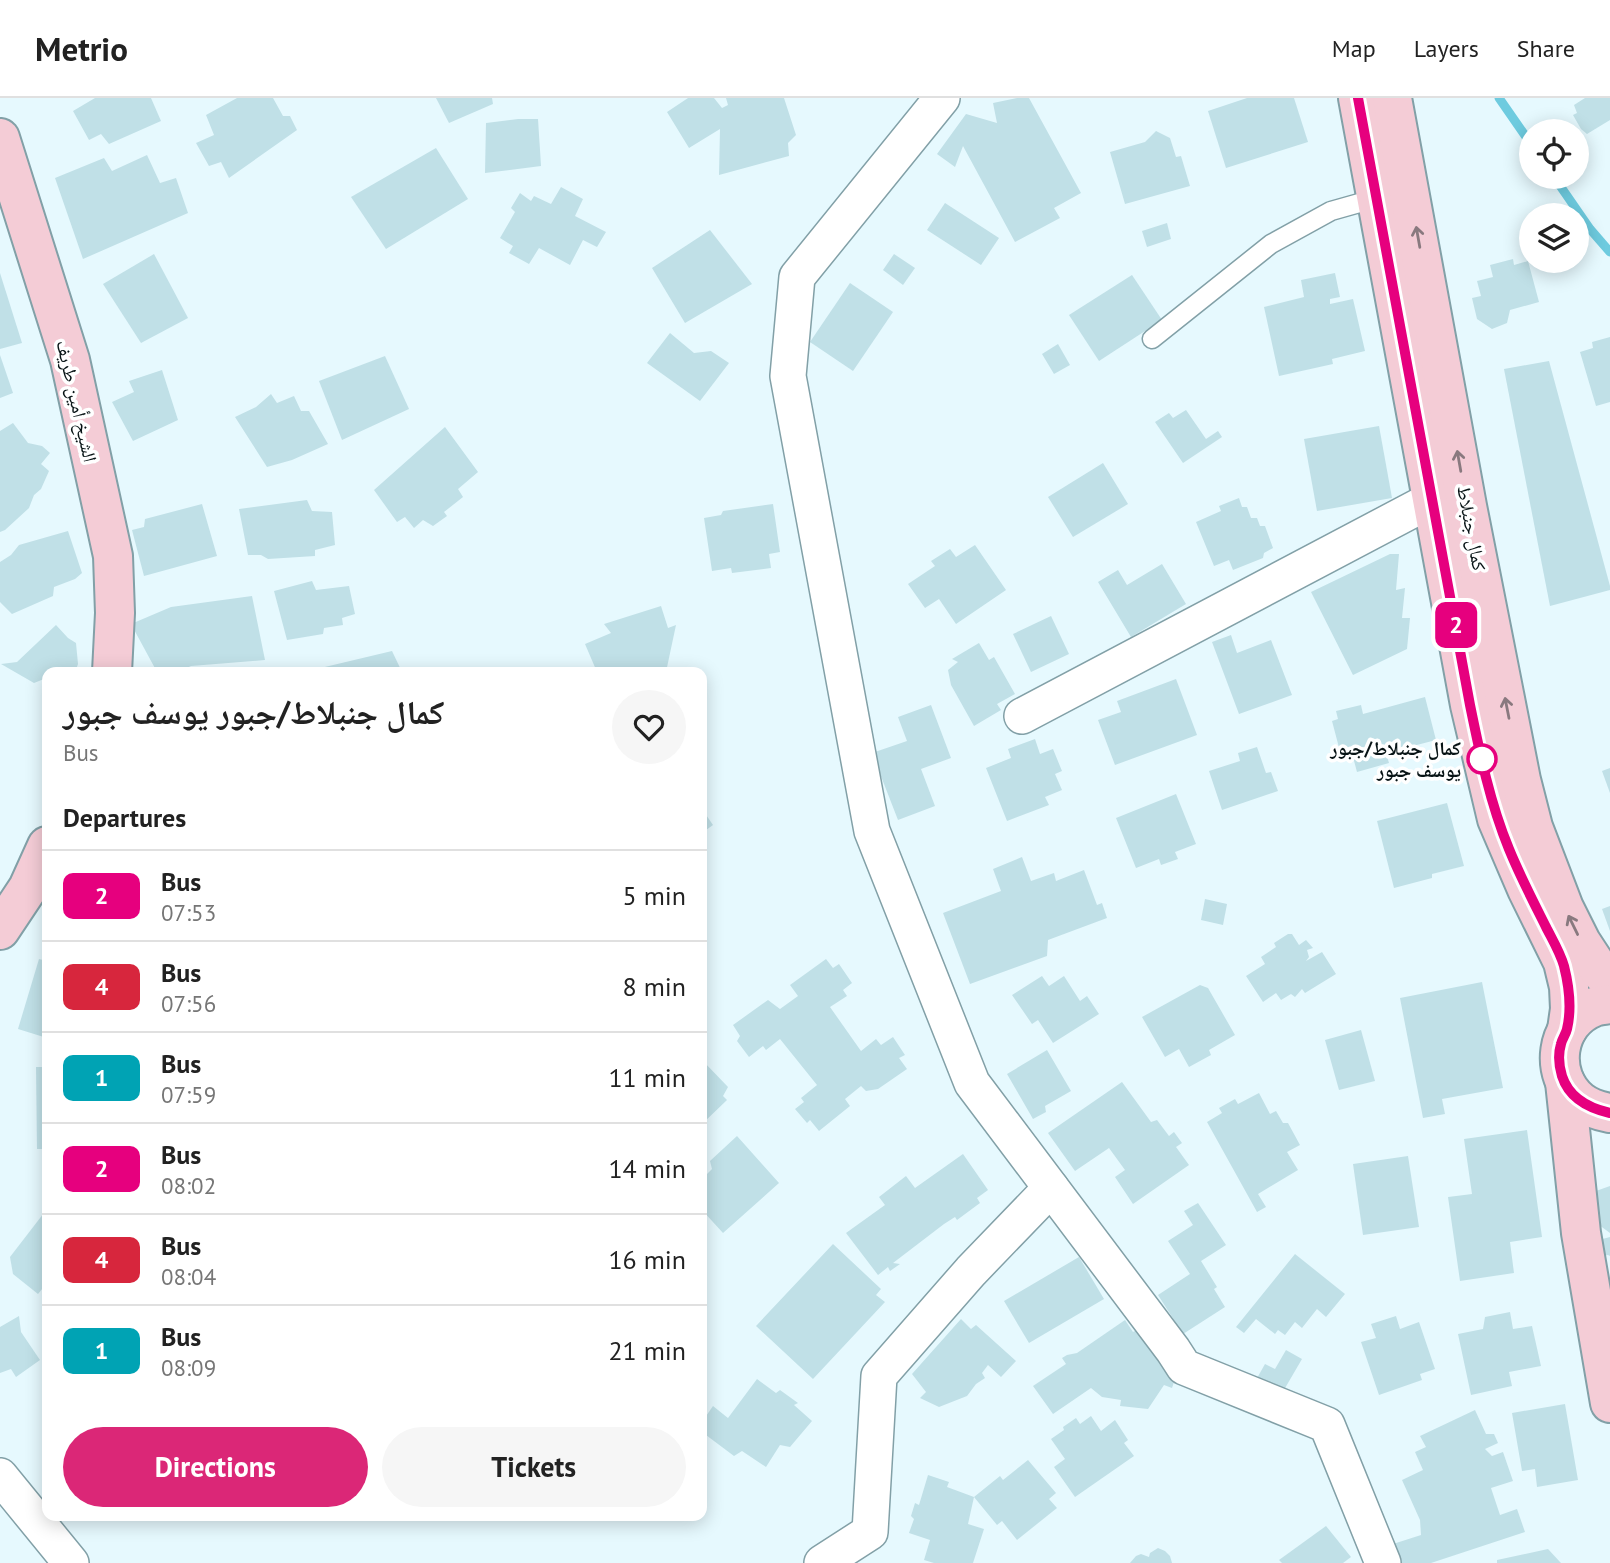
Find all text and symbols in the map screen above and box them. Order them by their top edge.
text: Metrio [35,27,128,70]
text: Map [1332,33,1376,64]
text: Layers [1414,33,1479,64]
text: Share [1517,33,1575,64]
map controls [1519,119,1589,273]
button: locate [1519,119,1589,189]
button: layers [1519,203,1589,273]
one-way arrow [1410,226,1424,249]
street label: الشيخ أمين طريف [50,338,103,464]
one-way arrow [1452,450,1465,473]
street label: كمال جنبلاط [1452,483,1492,573]
line badge: 2 [1433,602,1479,648]
text: 2 [1449,609,1463,640]
text: كمال جنبلاط/جبور يوسف جبور [63,690,444,733]
button: heart [612,690,686,764]
one-way arrow [1499,697,1513,720]
place label: كمال جنبلاط/جبور يوسف جبور [1329,736,1462,782]
text: Bus [63,738,99,767]
marker: كمال جنبلاط/جبور يوسف جبور [1467,744,1497,774]
text: Departures [63,801,186,834]
text: Bus [161,865,201,898]
text: 5 min [623,879,686,912]
text: 2 [95,880,108,911]
text: 07:53 [161,898,216,927]
one-way arrow [1566,915,1579,936]
text: Bus [161,956,201,989]
text: 8 min [623,970,686,1003]
text: 4 [95,971,108,1002]
text: 07:56 [161,989,216,1018]
text: Bus [161,1047,201,1080]
text: 11 min [608,1061,686,1094]
text: 1 [95,1062,108,1093]
text: 07:59 [161,1080,216,1109]
text: Bus [161,1138,201,1171]
text: 14 min [608,1152,686,1185]
text: 2 [95,1153,108,1184]
text: 08:02 [161,1171,216,1200]
text: Bus [161,1229,201,1262]
text: 16 min [608,1243,686,1276]
text: 4 [95,1244,108,1275]
text: 08:04 [161,1262,216,1291]
text: Bus [161,1320,201,1353]
text: 21 min [608,1334,686,1367]
text: 1 [95,1335,108,1366]
text: 08:09 [161,1353,216,1382]
button: Directions [63,1427,368,1507]
button: Tickets [382,1427,686,1507]

